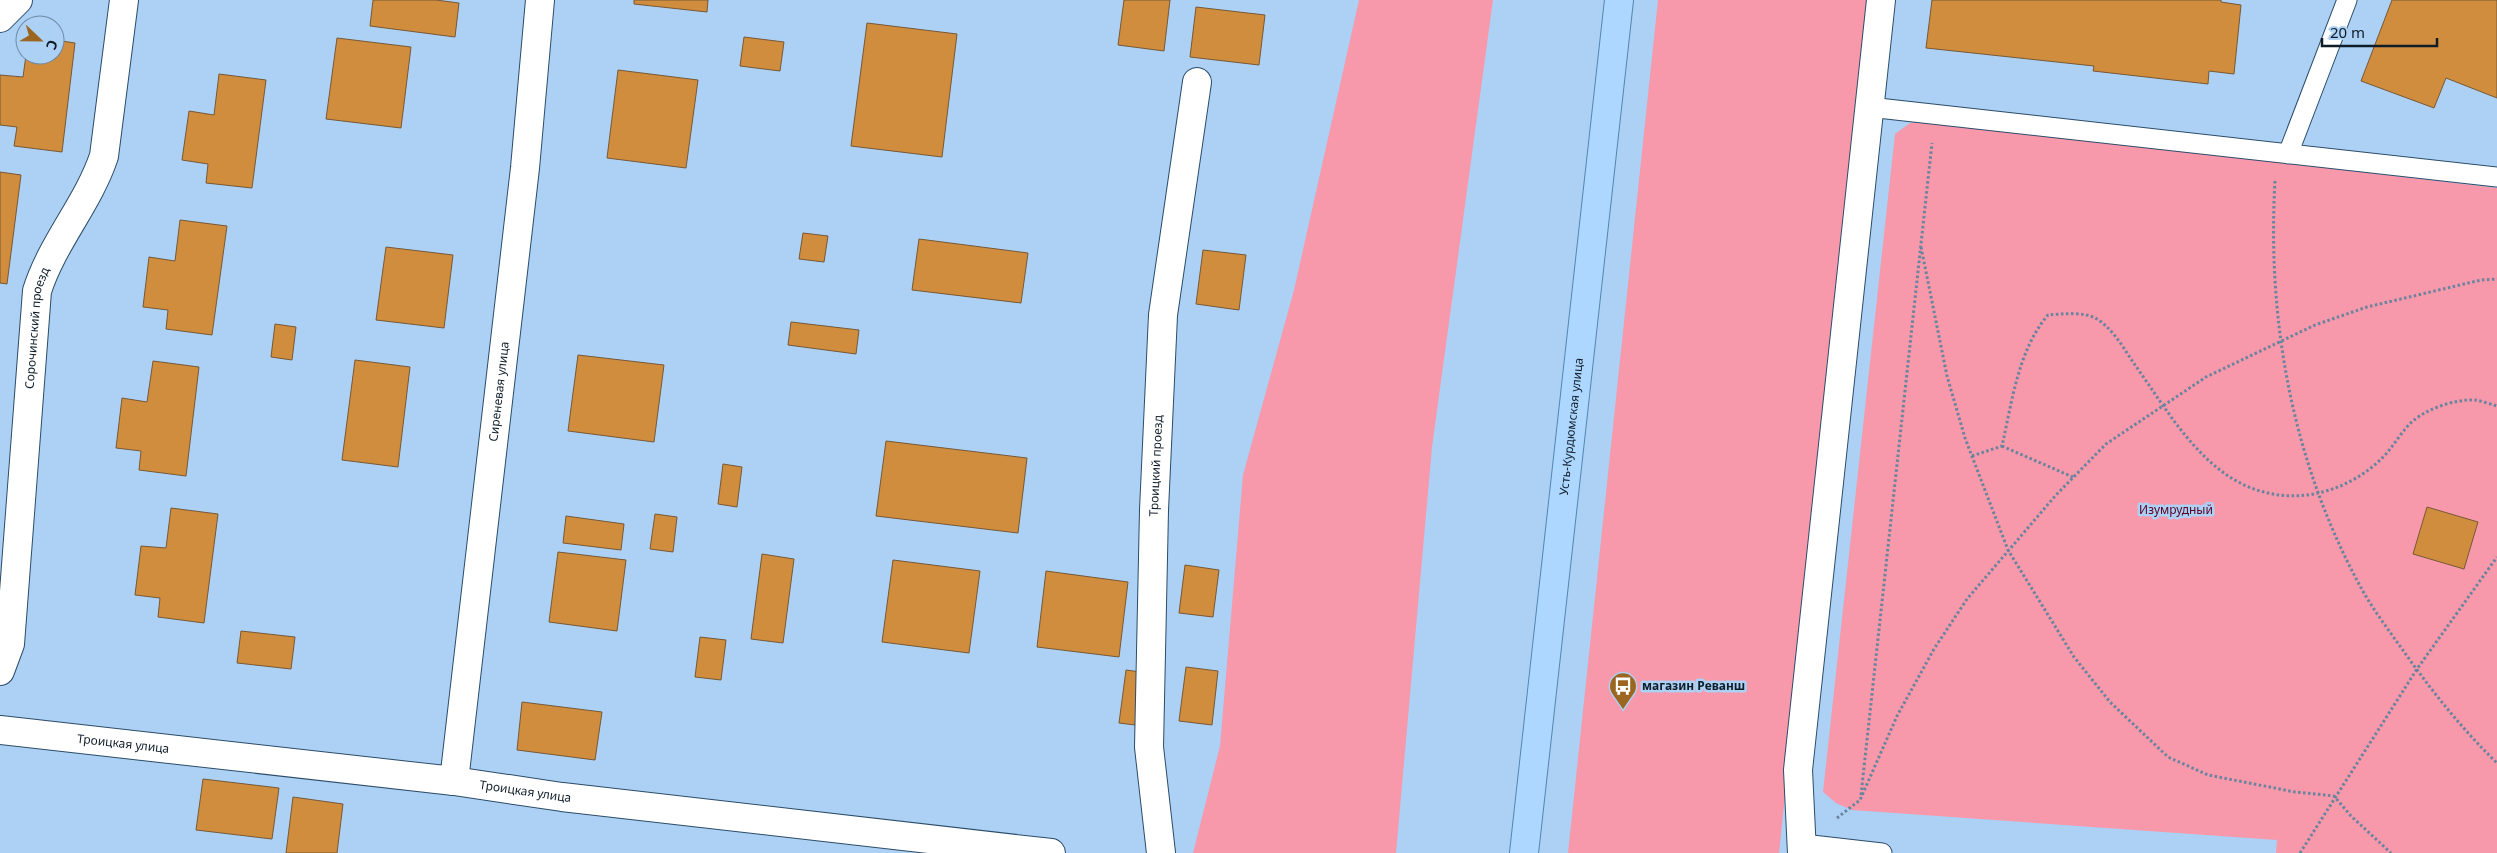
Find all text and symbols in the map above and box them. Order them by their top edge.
north arrow [15,15,65,65]
scale bar [2322,15,2437,47]
text: 20 m [2330,22,2365,42]
text: С [42,37,63,53]
street label: Сорочинский проезд [21,264,53,390]
street label: Сиреневая улица [484,341,513,443]
street label: Усть-Курдюмская улица [1555,357,1587,496]
street label: Троицкий проезд [1145,414,1166,517]
park label: Изумрудный [2139,501,2213,518]
bus stop icon: магазин Реванш [1608,671,1638,710]
place label: магазин Реванш [1642,677,1745,694]
street label: Троицкая улица [76,730,170,757]
street label: Троицкая улица [478,776,572,806]

